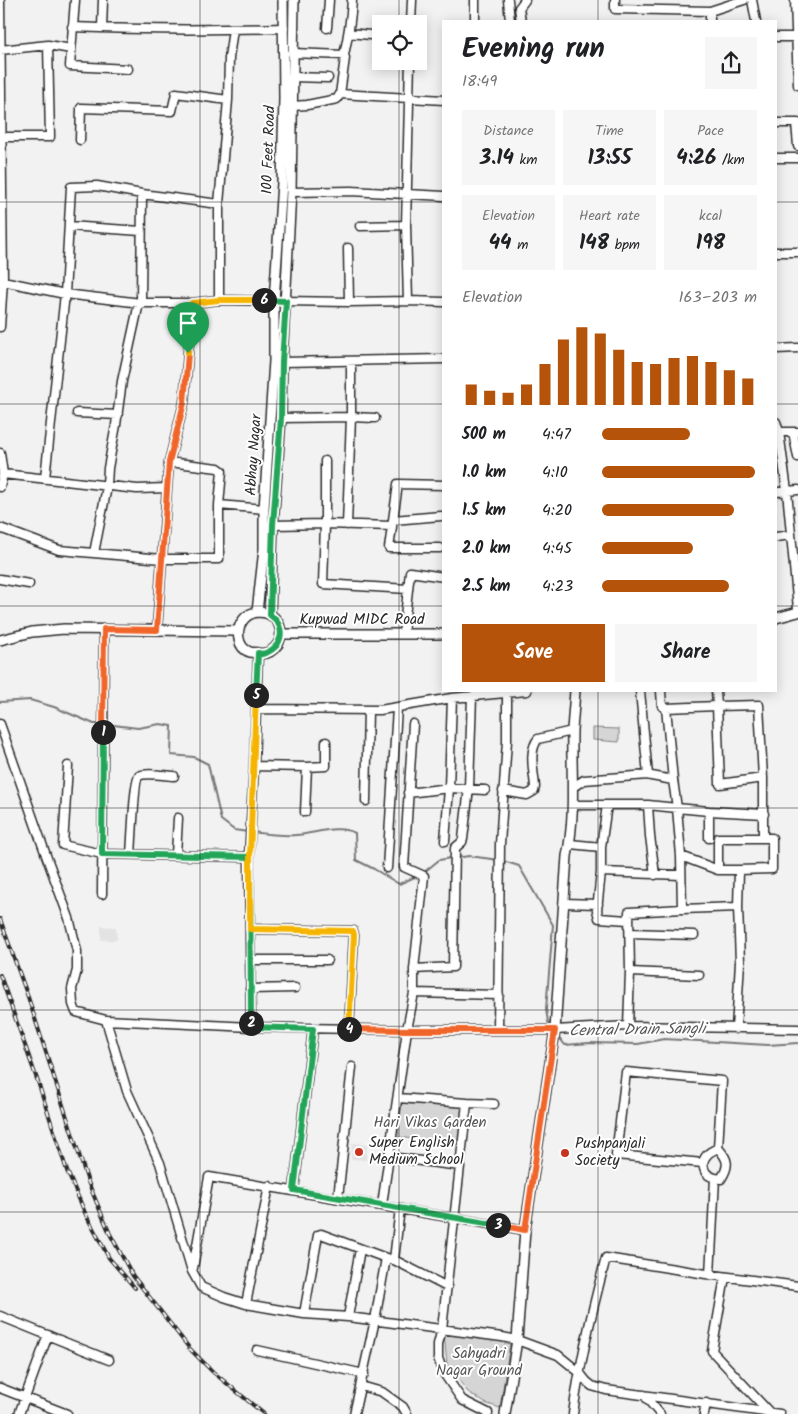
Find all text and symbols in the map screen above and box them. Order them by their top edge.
map controls [372,15,427,70]
button: locate [372,15,427,70]
text: Evening run [462,27,605,72]
button: share [705,37,757,89]
text: 18:49 [462,69,497,94]
street label: 100 Feet Road [255,105,283,195]
text: Distance [483,120,534,142]
text: Time [595,120,624,142]
text: Pace [697,120,724,142]
text: 3.14 [480,142,514,175]
text: 13:55 [587,142,632,175]
text: 4:26 [676,142,716,175]
text: km [514,149,537,171]
text: /km [716,149,745,171]
text: Elevation [482,205,535,227]
text: Heart rate [579,205,640,227]
text: kcal [699,205,722,227]
text: 44 [489,227,512,260]
text: 148 [579,227,609,260]
text: 198 [696,227,725,260]
text: m [512,234,528,256]
text: bpm [609,234,640,256]
text: Elevation [462,285,523,310]
text: 163–203 m [679,285,757,310]
pin: 6 [252,288,276,312]
text: 6 [261,289,268,311]
pin [167,302,209,353]
icon: arrive [174,309,202,337]
street label: Abhay Nagar [239,413,269,496]
text: 500 m [462,422,506,447]
text: 4:47 [542,422,571,447]
text: 1.0 km [462,460,506,485]
text: 4:10 [542,460,568,485]
text: 1.5 km [462,498,506,523]
text: 4:20 [542,498,572,523]
text: 2.0 km [462,536,510,561]
text: 4:45 [542,536,572,561]
text: 2.5 km [462,574,510,599]
text: 4:23 [542,574,573,599]
street label: Kupwad MIDC Road [299,608,425,632]
button: Save [462,624,605,682]
button: Share [615,624,757,682]
pin: 5 [244,682,268,708]
text: 5 [253,684,260,706]
pin: 1 [90,720,116,744]
text: 1 [101,721,106,743]
pin: 2 [238,1010,264,1036]
text: 2 [247,1012,256,1034]
pin: 4 [336,1016,362,1042]
water label: Central Drain Sangli [569,1016,709,1044]
text: 4 [346,1018,353,1040]
park label: Hari Vikas Garden [373,1111,487,1135]
place label: Super English Medium School [369,1131,464,1172]
place label: Pushpanjali Society [575,1132,647,1173]
marker: Super English Medium School [353,1146,365,1158]
marker: Pushpanjali Society [559,1147,571,1159]
pin: 3 [486,1212,510,1238]
text: 3 [495,1214,502,1236]
park label: Sahyadri Nagar Ground [436,1342,522,1383]

